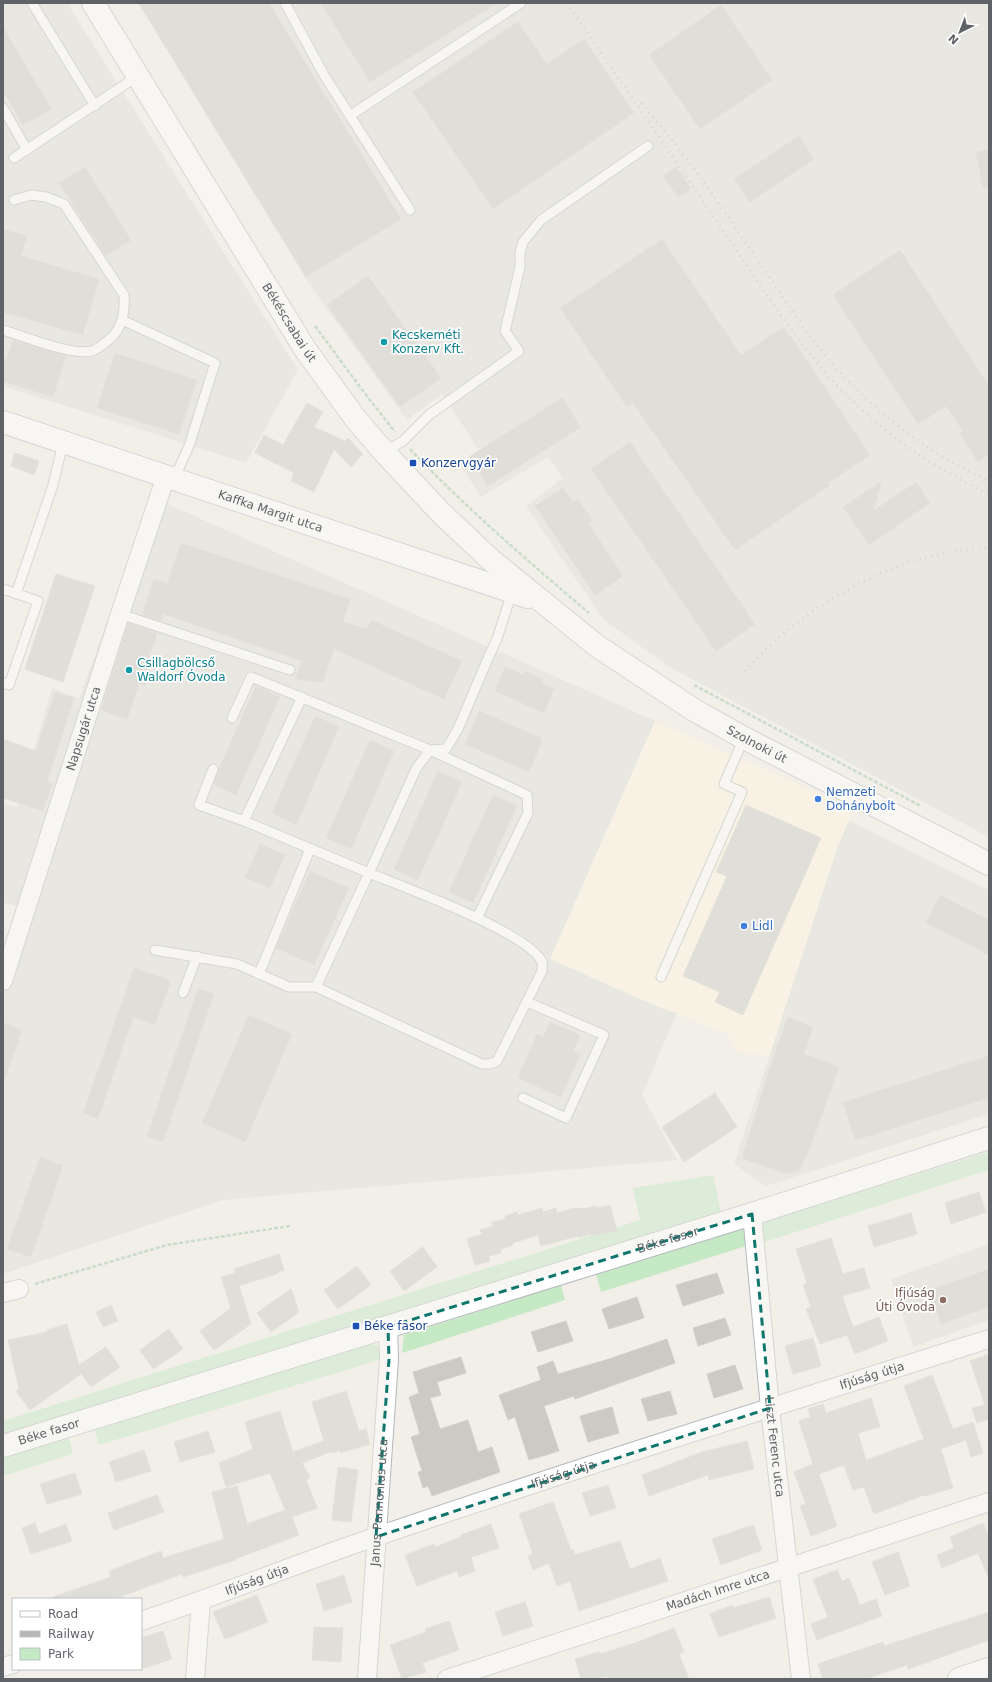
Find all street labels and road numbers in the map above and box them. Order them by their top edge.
street label: Békéscsabai út [259,280,319,365]
street label: Kaffka Margit utca [216,487,325,535]
street label: Napsugár utca [63,685,104,773]
street label: Szolnoki út [724,723,789,766]
street label: Béke fasor [635,1224,700,1256]
street label: Ifjúság útja [838,1359,906,1392]
street label: Liszt Ferenc utca [762,1396,787,1498]
street label: Béke fasor [16,1416,81,1448]
street label: Janus Pannonius utca [368,1438,391,1568]
street label: Ifjúság útja [529,1457,597,1491]
street label: Ifjúság útja [223,1562,291,1598]
street label: Madách Imre utca [664,1567,772,1614]

